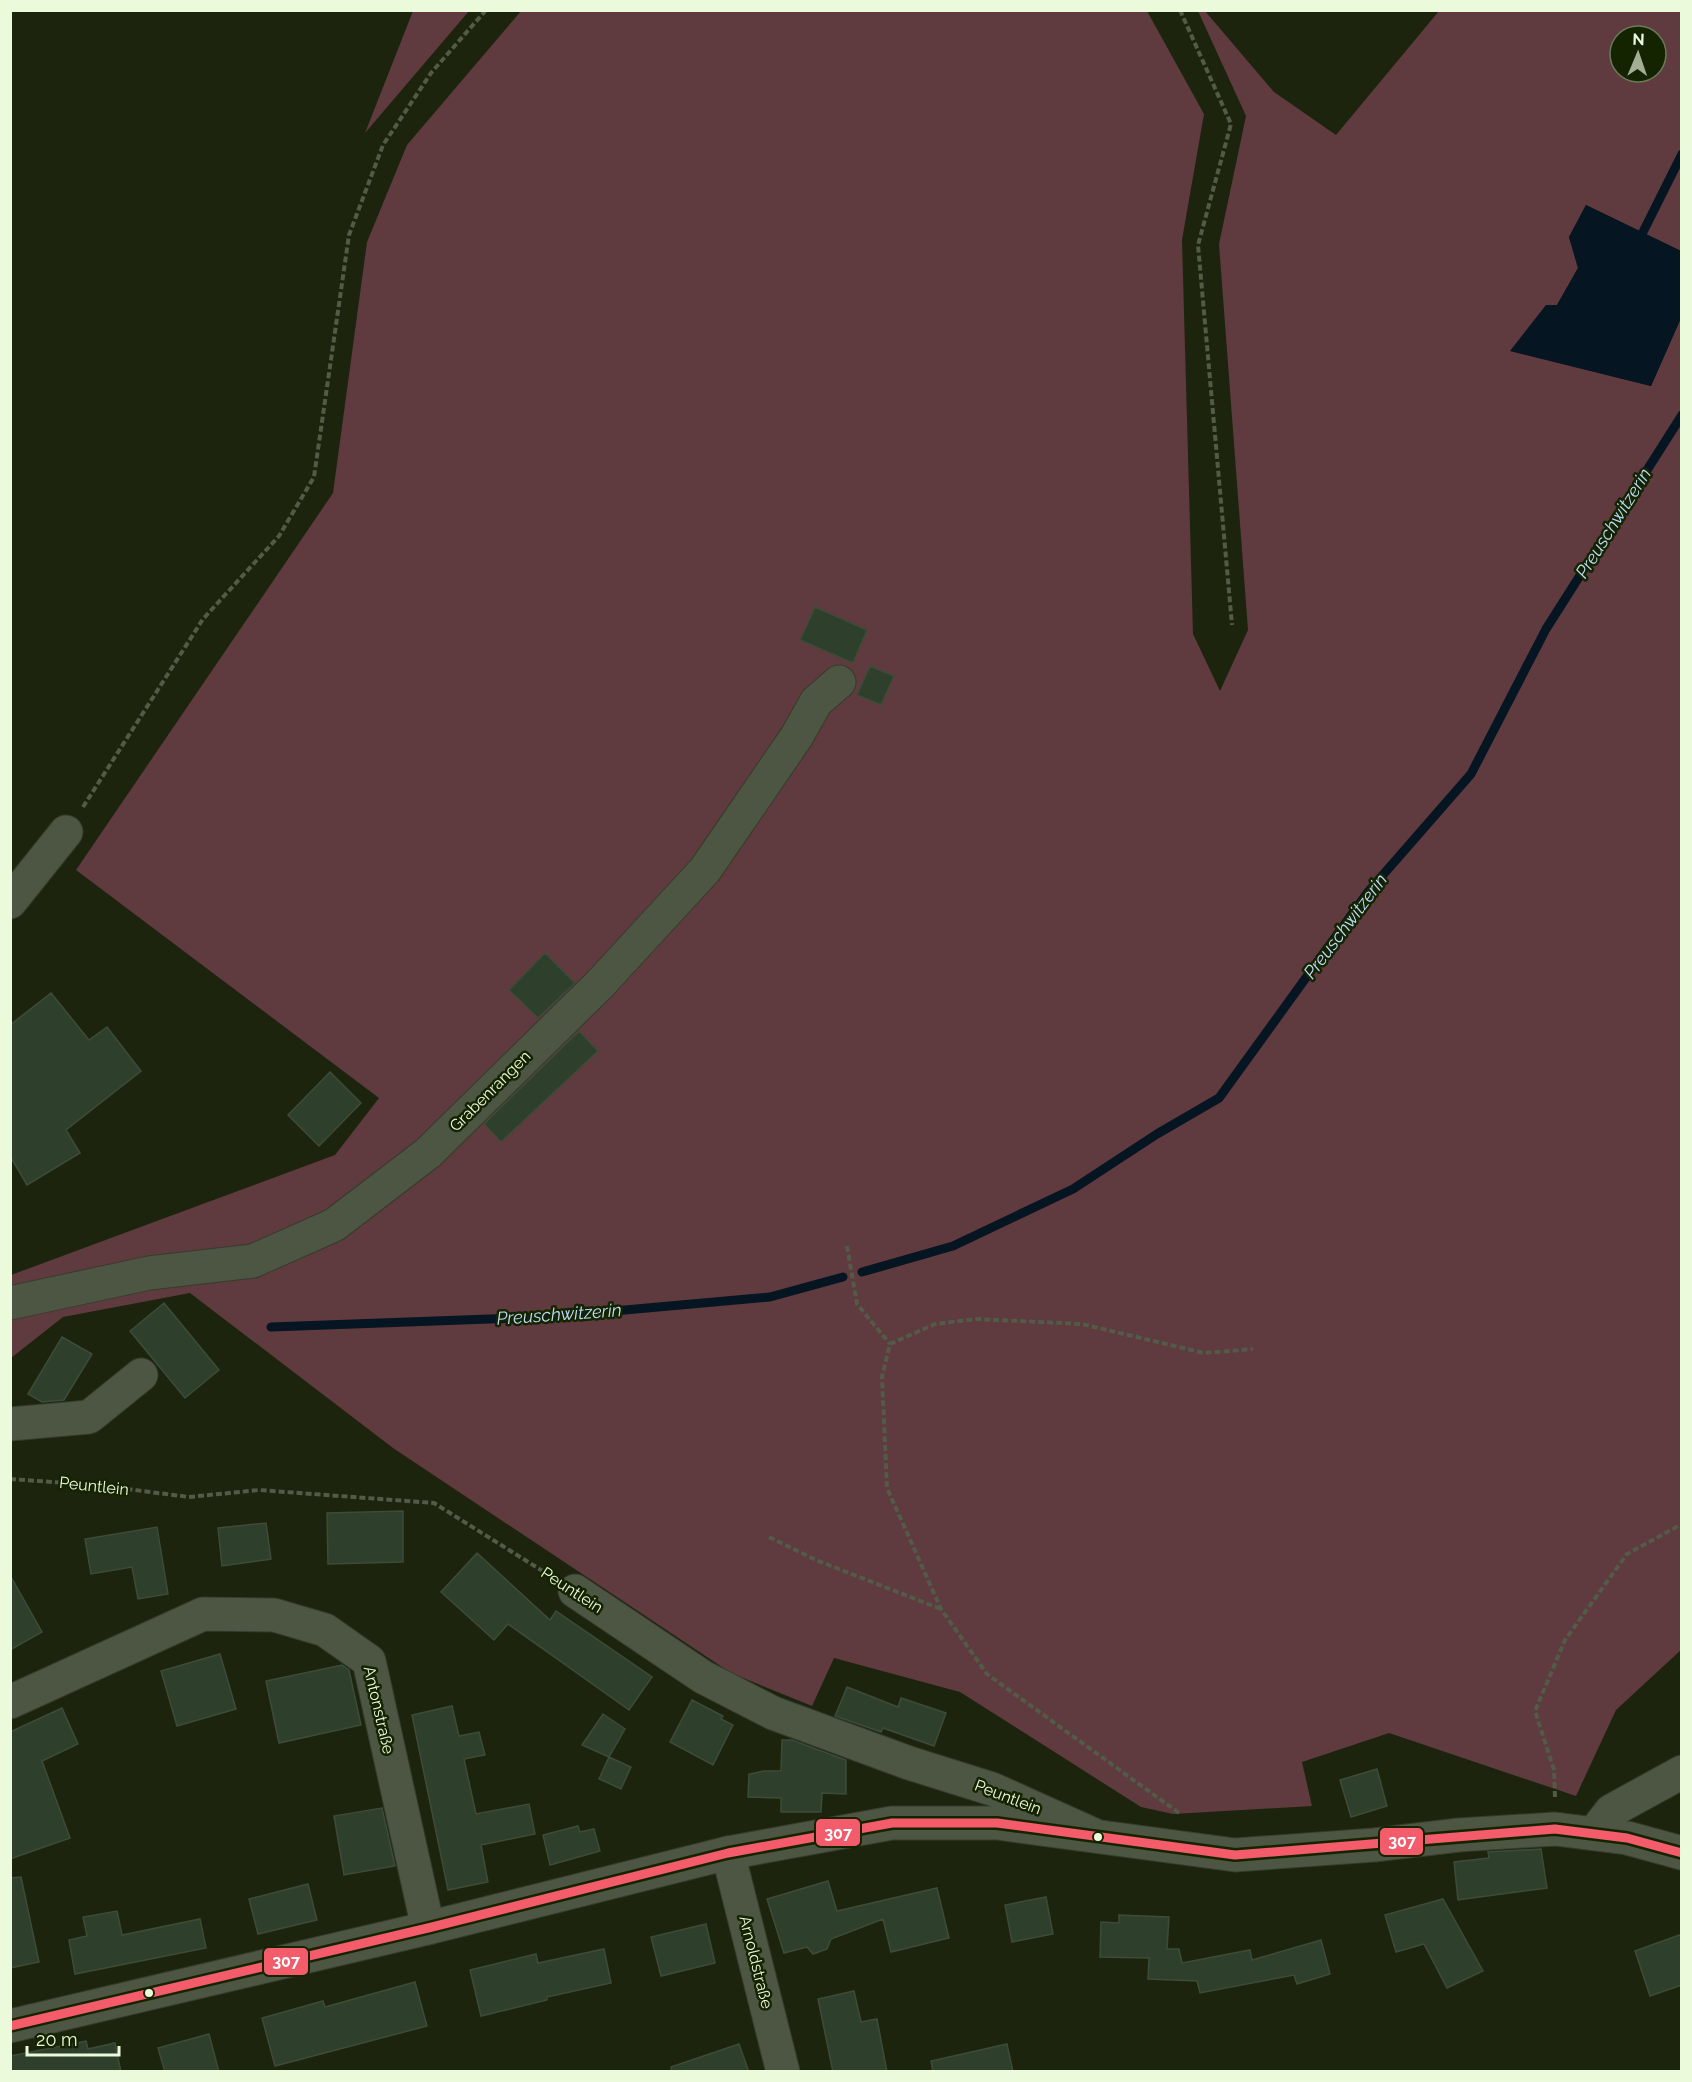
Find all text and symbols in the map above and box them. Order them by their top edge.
north arrow [1608,24,1668,84]
text: N [1632,30,1645,49]
water label: Preuschwitzerin [1571,464,1655,582]
water label: Preuschwitzerin [1299,870,1391,982]
street label: Grabenrangen [446,1047,534,1135]
water label: Preuschwitzerin [496,1299,622,1329]
street label: Peuntlein [58,1473,130,1499]
street label: Peuntlein [538,1563,606,1617]
street label: Antonstraße [360,1664,398,1756]
street label: Peuntlein [972,1776,1044,1818]
line badge: 307 [815,1818,861,1847]
text: 307 [824,1824,852,1843]
line badge: 307 [1379,1827,1424,1856]
unlabelled marker [1092,1831,1104,1843]
text: 307 [1388,1832,1416,1851]
street label: Arnoldstraße [735,1914,777,2010]
line badge: 307 [263,1947,309,1976]
text: 307 [272,1952,300,1971]
unlabelled marker [143,1987,155,1999]
scale bar [27,2019,118,2057]
text: 20 m [36,2029,78,2050]

